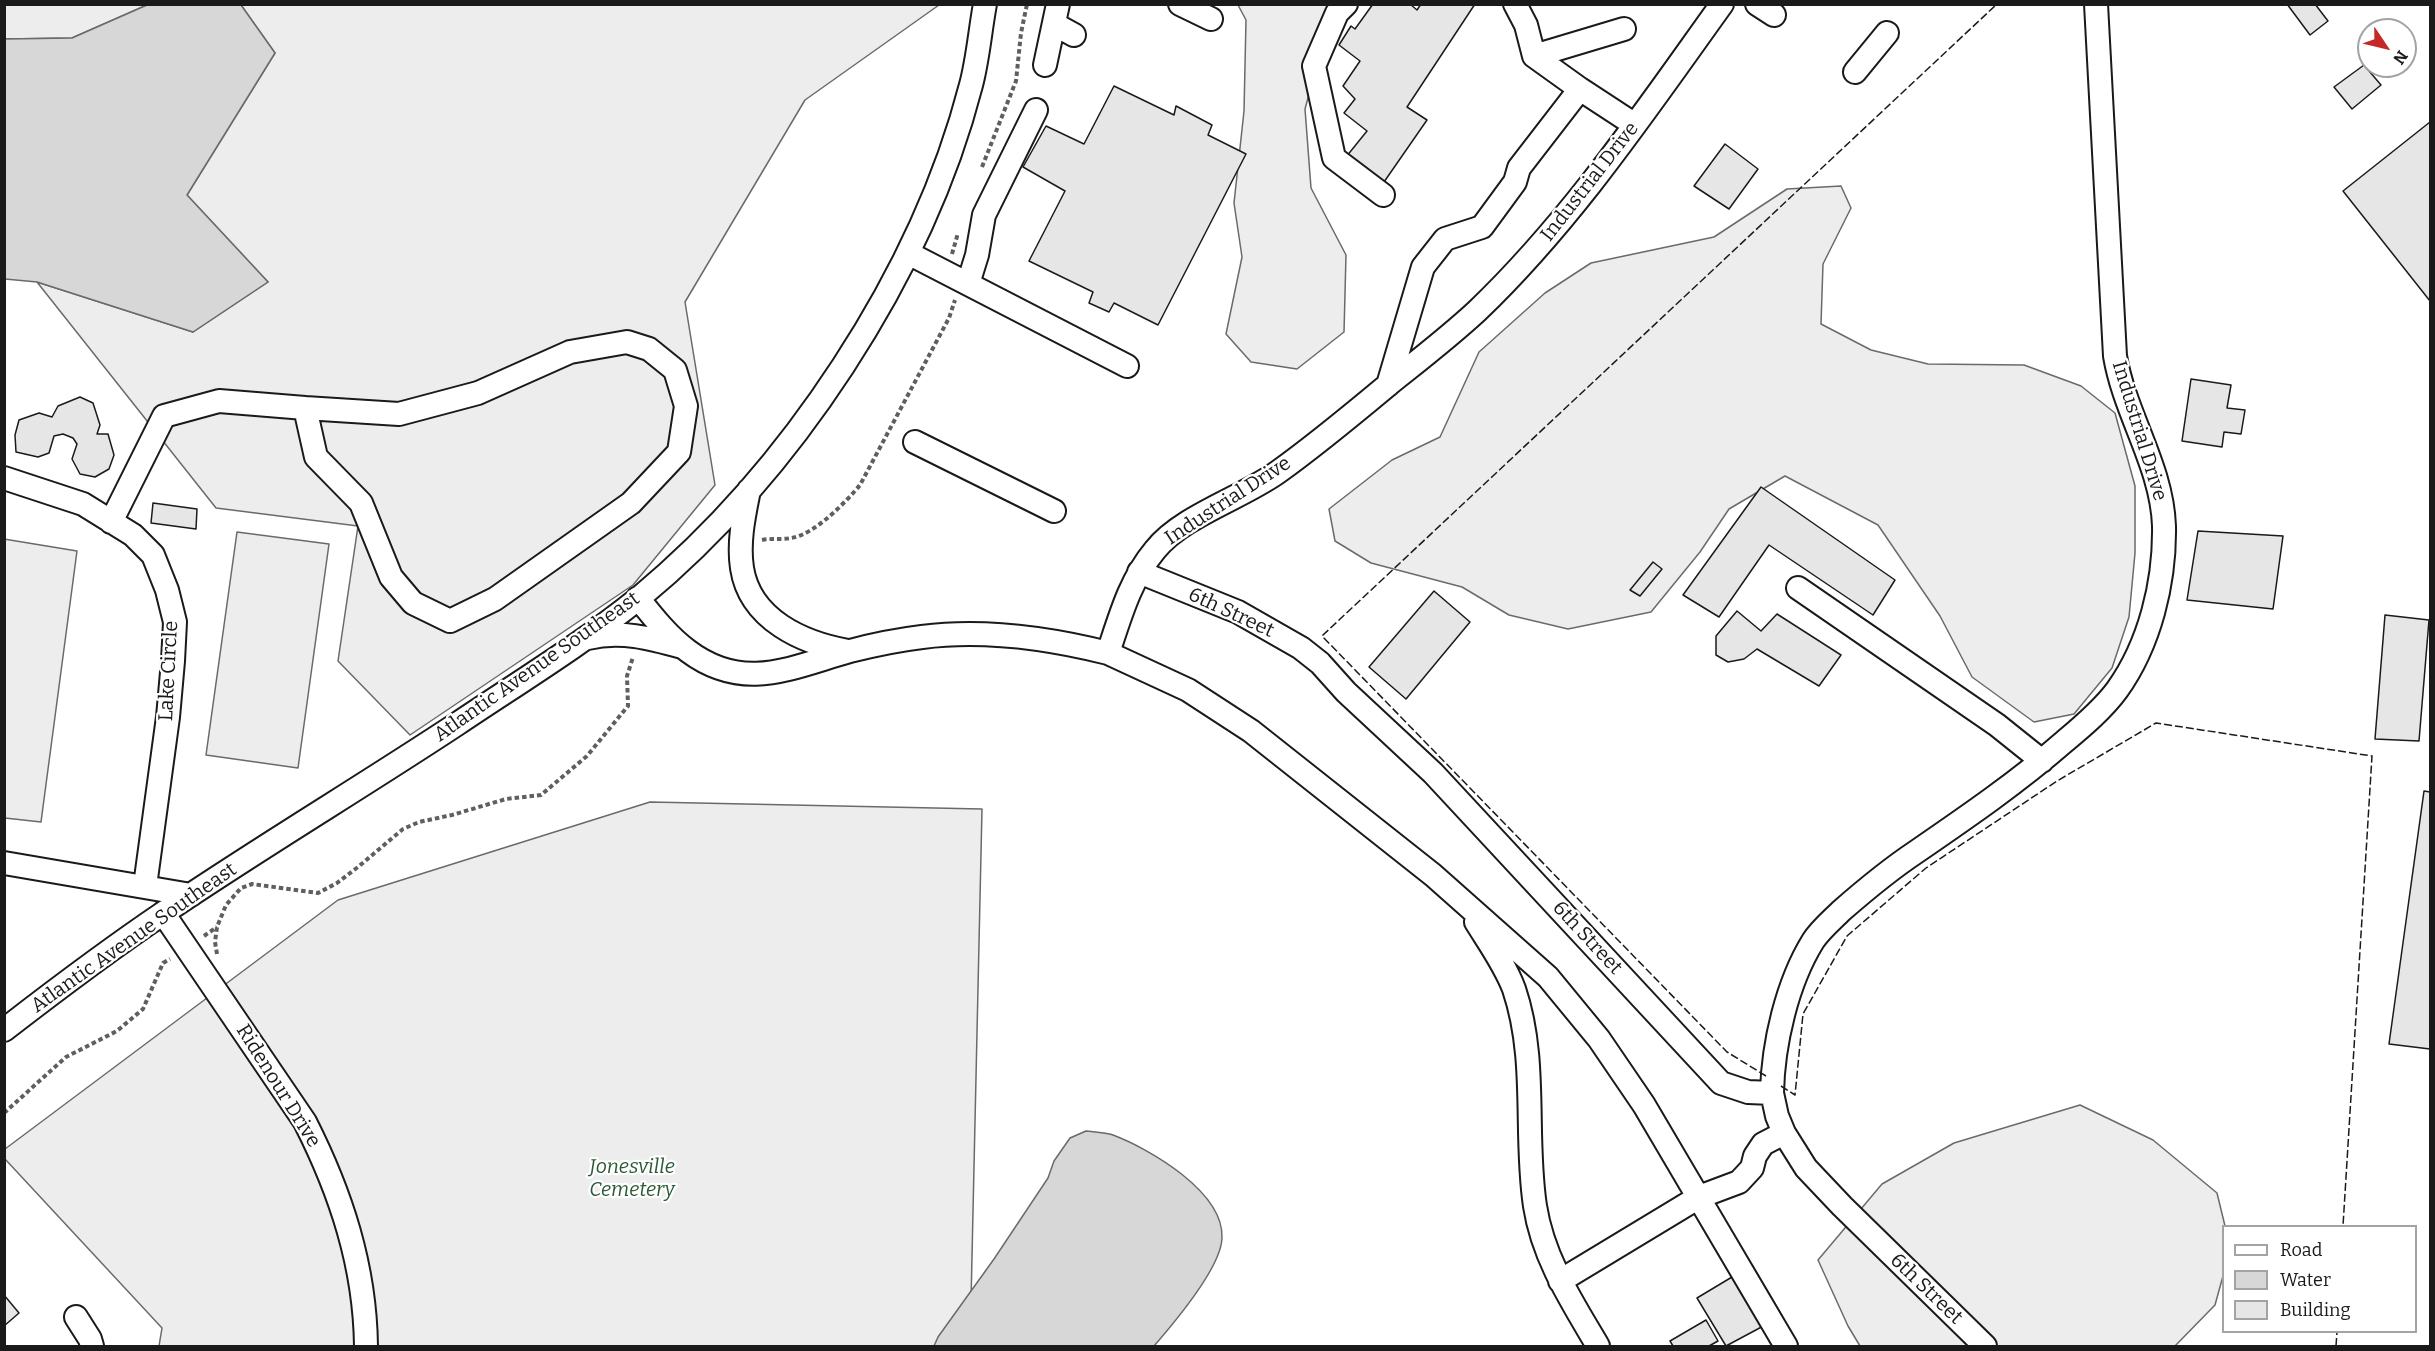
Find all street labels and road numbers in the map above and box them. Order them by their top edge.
street label: Industrial Drive [1536,117,1644,247]
street label: Industrial Drive [2106,358,2172,504]
street label: Industrial Drive [1161,451,1295,551]
street label: 6th Street [1184,583,1278,643]
street label: Atlantic Avenue Southeast [430,587,644,747]
street label: Lake Circle [154,620,184,722]
street label: Atlantic Avenue Southeast [27,858,241,1018]
street label: 6th Street [1547,896,1627,980]
street label: Ridenour Drive [231,1020,325,1152]
street label: 6th Street [1885,1249,1967,1329]

